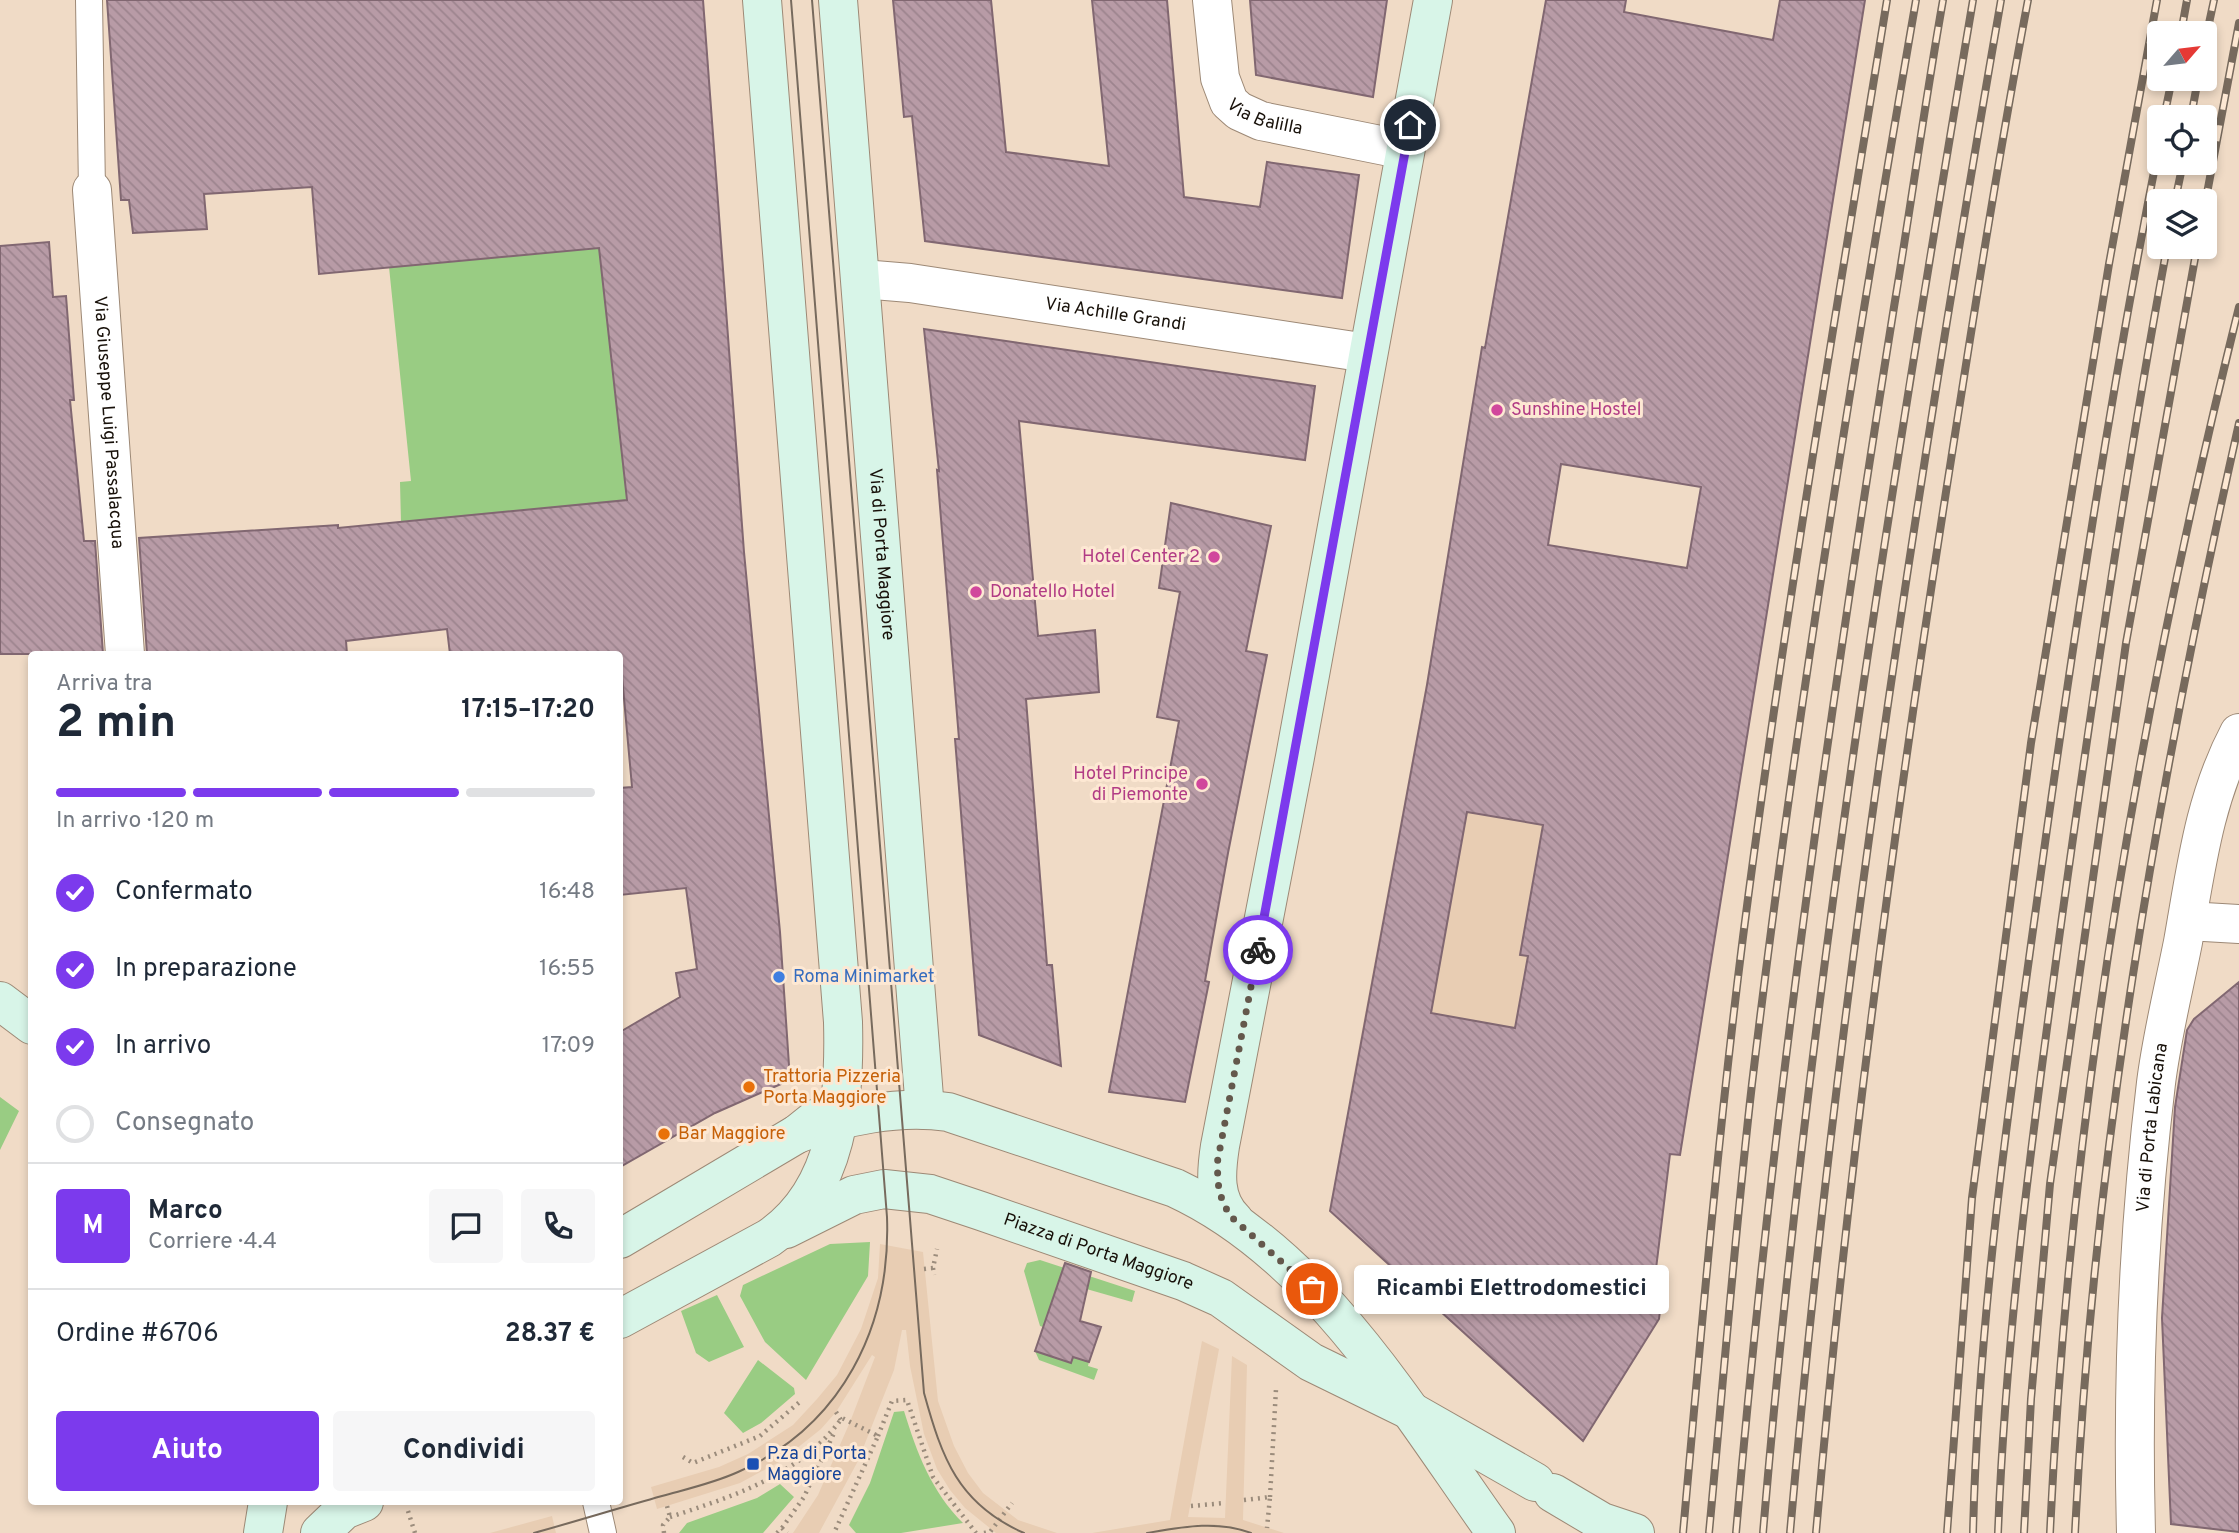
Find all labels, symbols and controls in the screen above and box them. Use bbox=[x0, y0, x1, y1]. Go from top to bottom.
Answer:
north arrow bbox=[2147, 21, 2217, 91]
map controls bbox=[2147, 21, 2217, 259]
street label: Via Balilla bbox=[1221, 94, 1305, 141]
pin bbox=[1380, 95, 1440, 155]
button: locate bbox=[2147, 105, 2217, 175]
icon: home bbox=[1391, 106, 1429, 144]
button: layers bbox=[2147, 189, 2217, 259]
street label: Via Achille Grandi bbox=[1043, 292, 1188, 337]
street label: Via Giuseppe Luigi Passalacqua bbox=[88, 295, 129, 550]
place label: Sunshine Hostel bbox=[1511, 399, 1641, 422]
marker: Sunshine Hostel bbox=[1489, 402, 1505, 418]
street label: Via di Porta Maggiore bbox=[863, 467, 900, 641]
place label: Hotel Center 2 bbox=[1082, 546, 1200, 569]
marker: Hotel Center 2 bbox=[1206, 549, 1222, 565]
place label: Donatello Hotel bbox=[990, 581, 1115, 604]
marker: Donatello Hotel bbox=[968, 584, 984, 600]
text: Arriva tra bbox=[56, 670, 152, 699]
text: 17:15–17:20 bbox=[461, 694, 595, 727]
text: 2 min bbox=[56, 695, 176, 754]
place label: Hotel Principe di Piemonte bbox=[1073, 763, 1188, 807]
marker: Hotel Principe di Piemonte bbox=[1194, 776, 1210, 792]
text: In arrivo · 120 m bbox=[56, 807, 214, 836]
icon: check bbox=[56, 874, 94, 912]
text: Confermato bbox=[115, 876, 253, 909]
text: 16:48 bbox=[539, 878, 595, 907]
courier bbox=[1223, 915, 1293, 985]
icon: bike bbox=[1239, 931, 1277, 969]
icon: check bbox=[56, 951, 94, 989]
text: In preparazione bbox=[115, 953, 297, 986]
text: 16:55 bbox=[539, 955, 595, 984]
place label: Roma Minimarket bbox=[793, 966, 935, 989]
marker: Roma Minimarket bbox=[771, 969, 787, 985]
icon: check bbox=[56, 1028, 94, 1066]
text: In arrivo bbox=[115, 1030, 211, 1063]
text: 17:09 bbox=[542, 1032, 595, 1061]
street label: Via di Porta Labicana bbox=[2132, 1041, 2174, 1213]
place label: Trattoria Pizzeria Porta Maggiore bbox=[763, 1066, 901, 1110]
marker: Trattoria Pizzeria Porta Maggiore bbox=[741, 1079, 757, 1095]
text: Consegnato bbox=[115, 1107, 254, 1140]
place label: Bar Maggiore bbox=[678, 1123, 786, 1146]
marker: Bar Maggiore bbox=[656, 1126, 672, 1142]
button: chat bbox=[429, 1189, 503, 1263]
button: phone bbox=[521, 1189, 595, 1263]
text: Marco bbox=[148, 1195, 223, 1228]
street label: Piazza di Porta Maggiore bbox=[1000, 1208, 1197, 1296]
text: M bbox=[82, 1210, 104, 1243]
text: Corriere · 4.4 bbox=[148, 1228, 277, 1257]
pin bbox=[1282, 1259, 1342, 1319]
callout: Ricambi Elettrodomestici bbox=[1354, 1264, 1669, 1314]
icon: bag bbox=[1293, 1270, 1331, 1308]
text: Ricambi Elettrodomestici bbox=[1376, 1275, 1647, 1304]
text: Ordine #6706 bbox=[56, 1318, 219, 1351]
text: 28.37 € bbox=[505, 1318, 595, 1351]
button: Aiuto bbox=[56, 1411, 319, 1491]
button: Condividi bbox=[333, 1411, 595, 1491]
place label: P.za di Porta Maggiore bbox=[767, 1443, 866, 1487]
marker: P.za di Porta Maggiore bbox=[745, 1456, 761, 1472]

